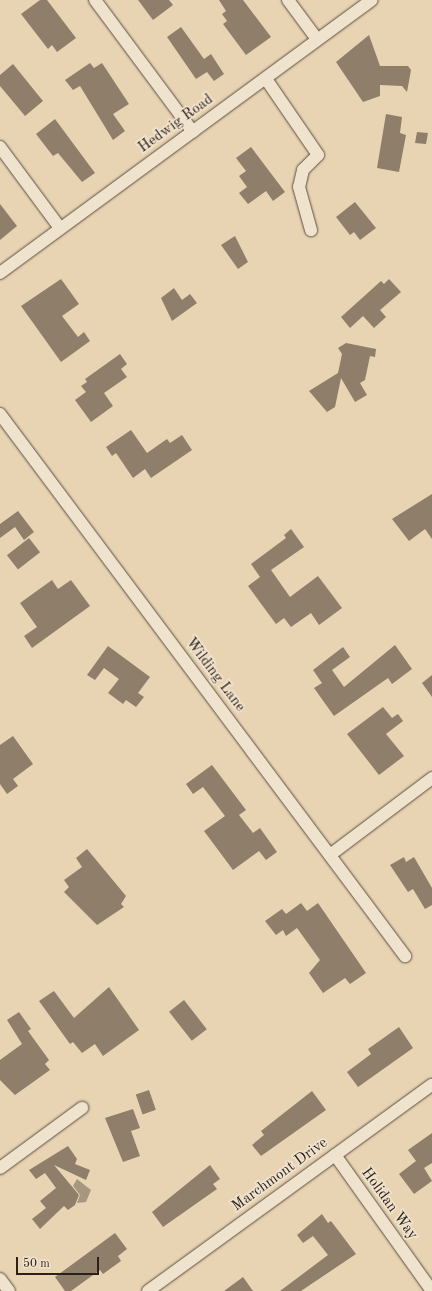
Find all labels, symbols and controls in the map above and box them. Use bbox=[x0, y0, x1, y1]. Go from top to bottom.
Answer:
street label: Hedwig Road bbox=[135, 91, 217, 157]
street label: Wilding Lane bbox=[181, 634, 249, 716]
street label: Marchmont Drive bbox=[229, 1134, 331, 1216]
street label: Holidan Way bbox=[357, 1164, 421, 1244]
scale bar bbox=[18, 1249, 101, 1275]
text: 50 m bbox=[23, 1258, 50, 1270]

